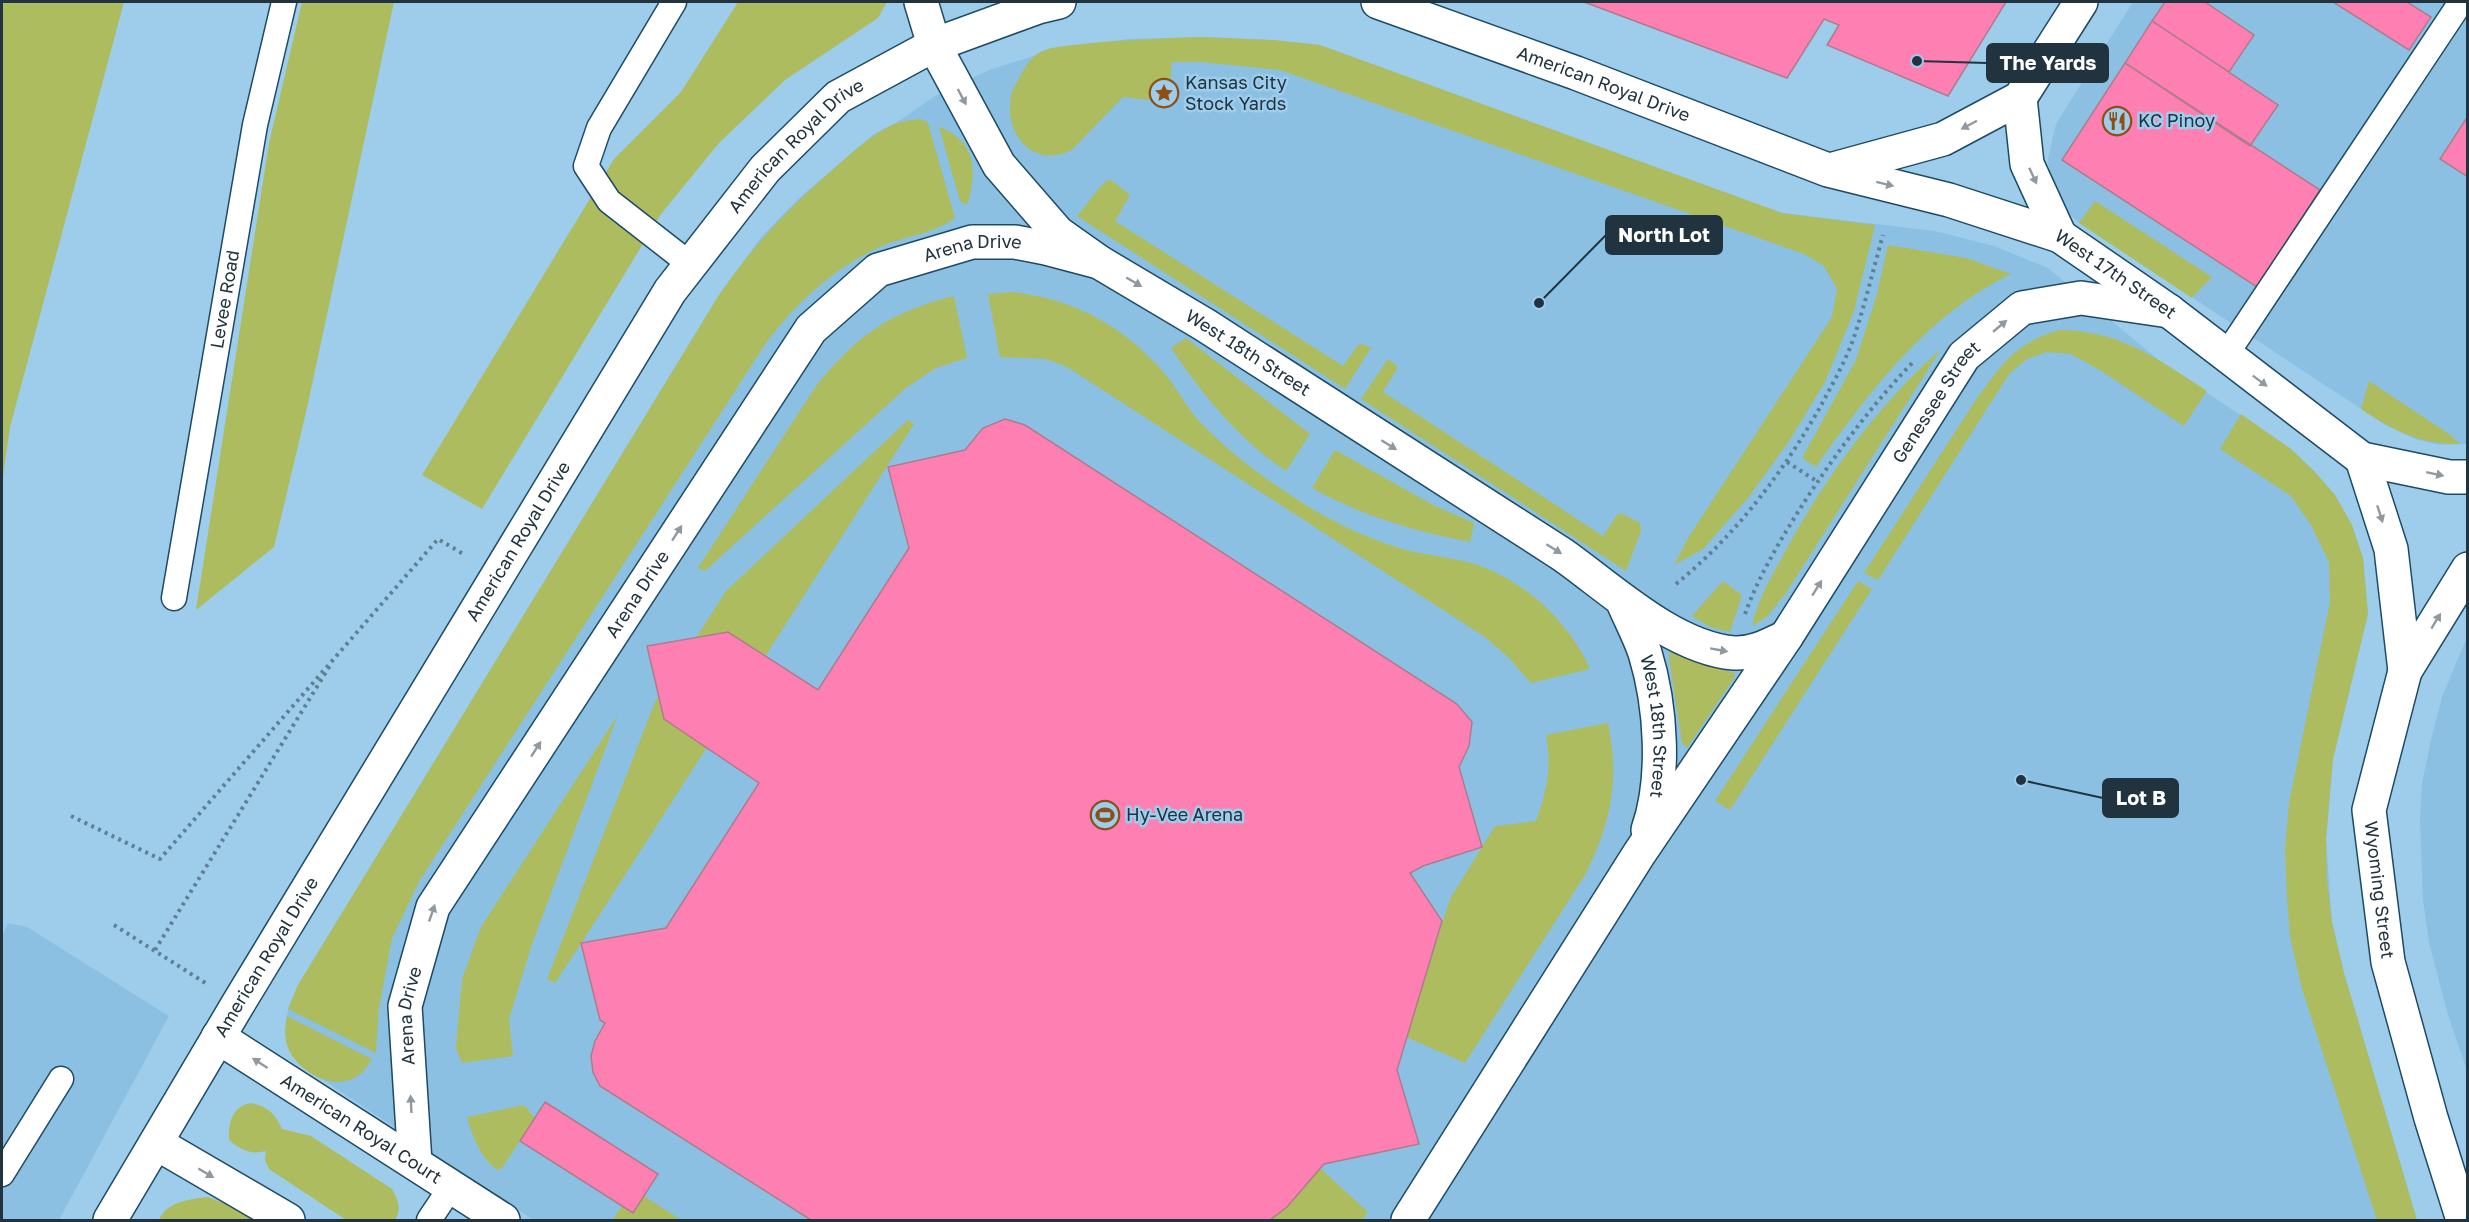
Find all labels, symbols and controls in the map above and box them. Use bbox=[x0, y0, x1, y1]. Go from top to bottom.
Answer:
street label: American Royal Drive bbox=[1514, 41, 1693, 126]
callout: The Yards bbox=[1987, 44, 2108, 82]
text: The Yards bbox=[2000, 50, 2096, 74]
place label: Kansas City Stock Yards bbox=[1185, 71, 1287, 114]
street label: American Royal Drive bbox=[723, 73, 867, 217]
place icon: Kansas City Stock Yards bbox=[1148, 77, 1180, 109]
one-way arrow bbox=[957, 89, 967, 106]
restaurant icon: KC Pinoy bbox=[2101, 105, 2133, 137]
place label: KC Pinoy bbox=[2138, 109, 2215, 131]
one-way arrow bbox=[1960, 120, 1977, 130]
one-way arrow bbox=[2028, 167, 2037, 184]
one-way arrow bbox=[1876, 180, 1895, 190]
callout: North Lot bbox=[1606, 216, 1722, 254]
text: North Lot bbox=[1618, 222, 1710, 246]
street label: West 17th Street bbox=[2051, 224, 2181, 323]
street label: Arena Drive bbox=[921, 230, 1024, 266]
street label: Levee Road bbox=[205, 248, 243, 350]
one-way arrow bbox=[1126, 277, 1143, 287]
street label: West 18th Street bbox=[1182, 304, 1315, 400]
one-way arrow bbox=[1992, 320, 2007, 333]
street label: Genessee Street bbox=[1887, 335, 1984, 467]
one-way arrow bbox=[2253, 375, 2268, 387]
one-way arrow bbox=[1381, 439, 1398, 450]
street label: American Royal Drive bbox=[461, 457, 574, 625]
one-way arrow bbox=[2426, 470, 2445, 479]
one-way arrow bbox=[2376, 505, 2385, 523]
one-way arrow bbox=[672, 525, 683, 541]
one-way arrow bbox=[1546, 544, 1562, 555]
street label: Arena Drive bbox=[600, 546, 673, 641]
one-way arrow bbox=[1812, 580, 1823, 596]
one-way arrow bbox=[2430, 613, 2441, 629]
one-way arrow bbox=[1710, 646, 1729, 655]
street label: West 18th Street bbox=[1636, 652, 1671, 800]
one-way arrow bbox=[530, 741, 541, 757]
callout: Lot B bbox=[2103, 779, 2178, 817]
text: Lot B bbox=[2116, 785, 2166, 809]
sports icon: Hy-Vee Arena bbox=[1089, 799, 1121, 831]
place label: Hy-Vee Arena bbox=[1126, 803, 1243, 825]
street label: Wyoming Street bbox=[2360, 820, 2399, 960]
street label: American Royal Drive bbox=[209, 873, 322, 1041]
one-way arrow bbox=[427, 904, 437, 922]
street label: Arena Drive bbox=[392, 964, 426, 1066]
one-way arrow bbox=[252, 1058, 268, 1069]
street label: American Royal Court bbox=[277, 1068, 446, 1188]
one-way arrow bbox=[407, 1095, 416, 1114]
one-way arrow bbox=[198, 1167, 214, 1178]

